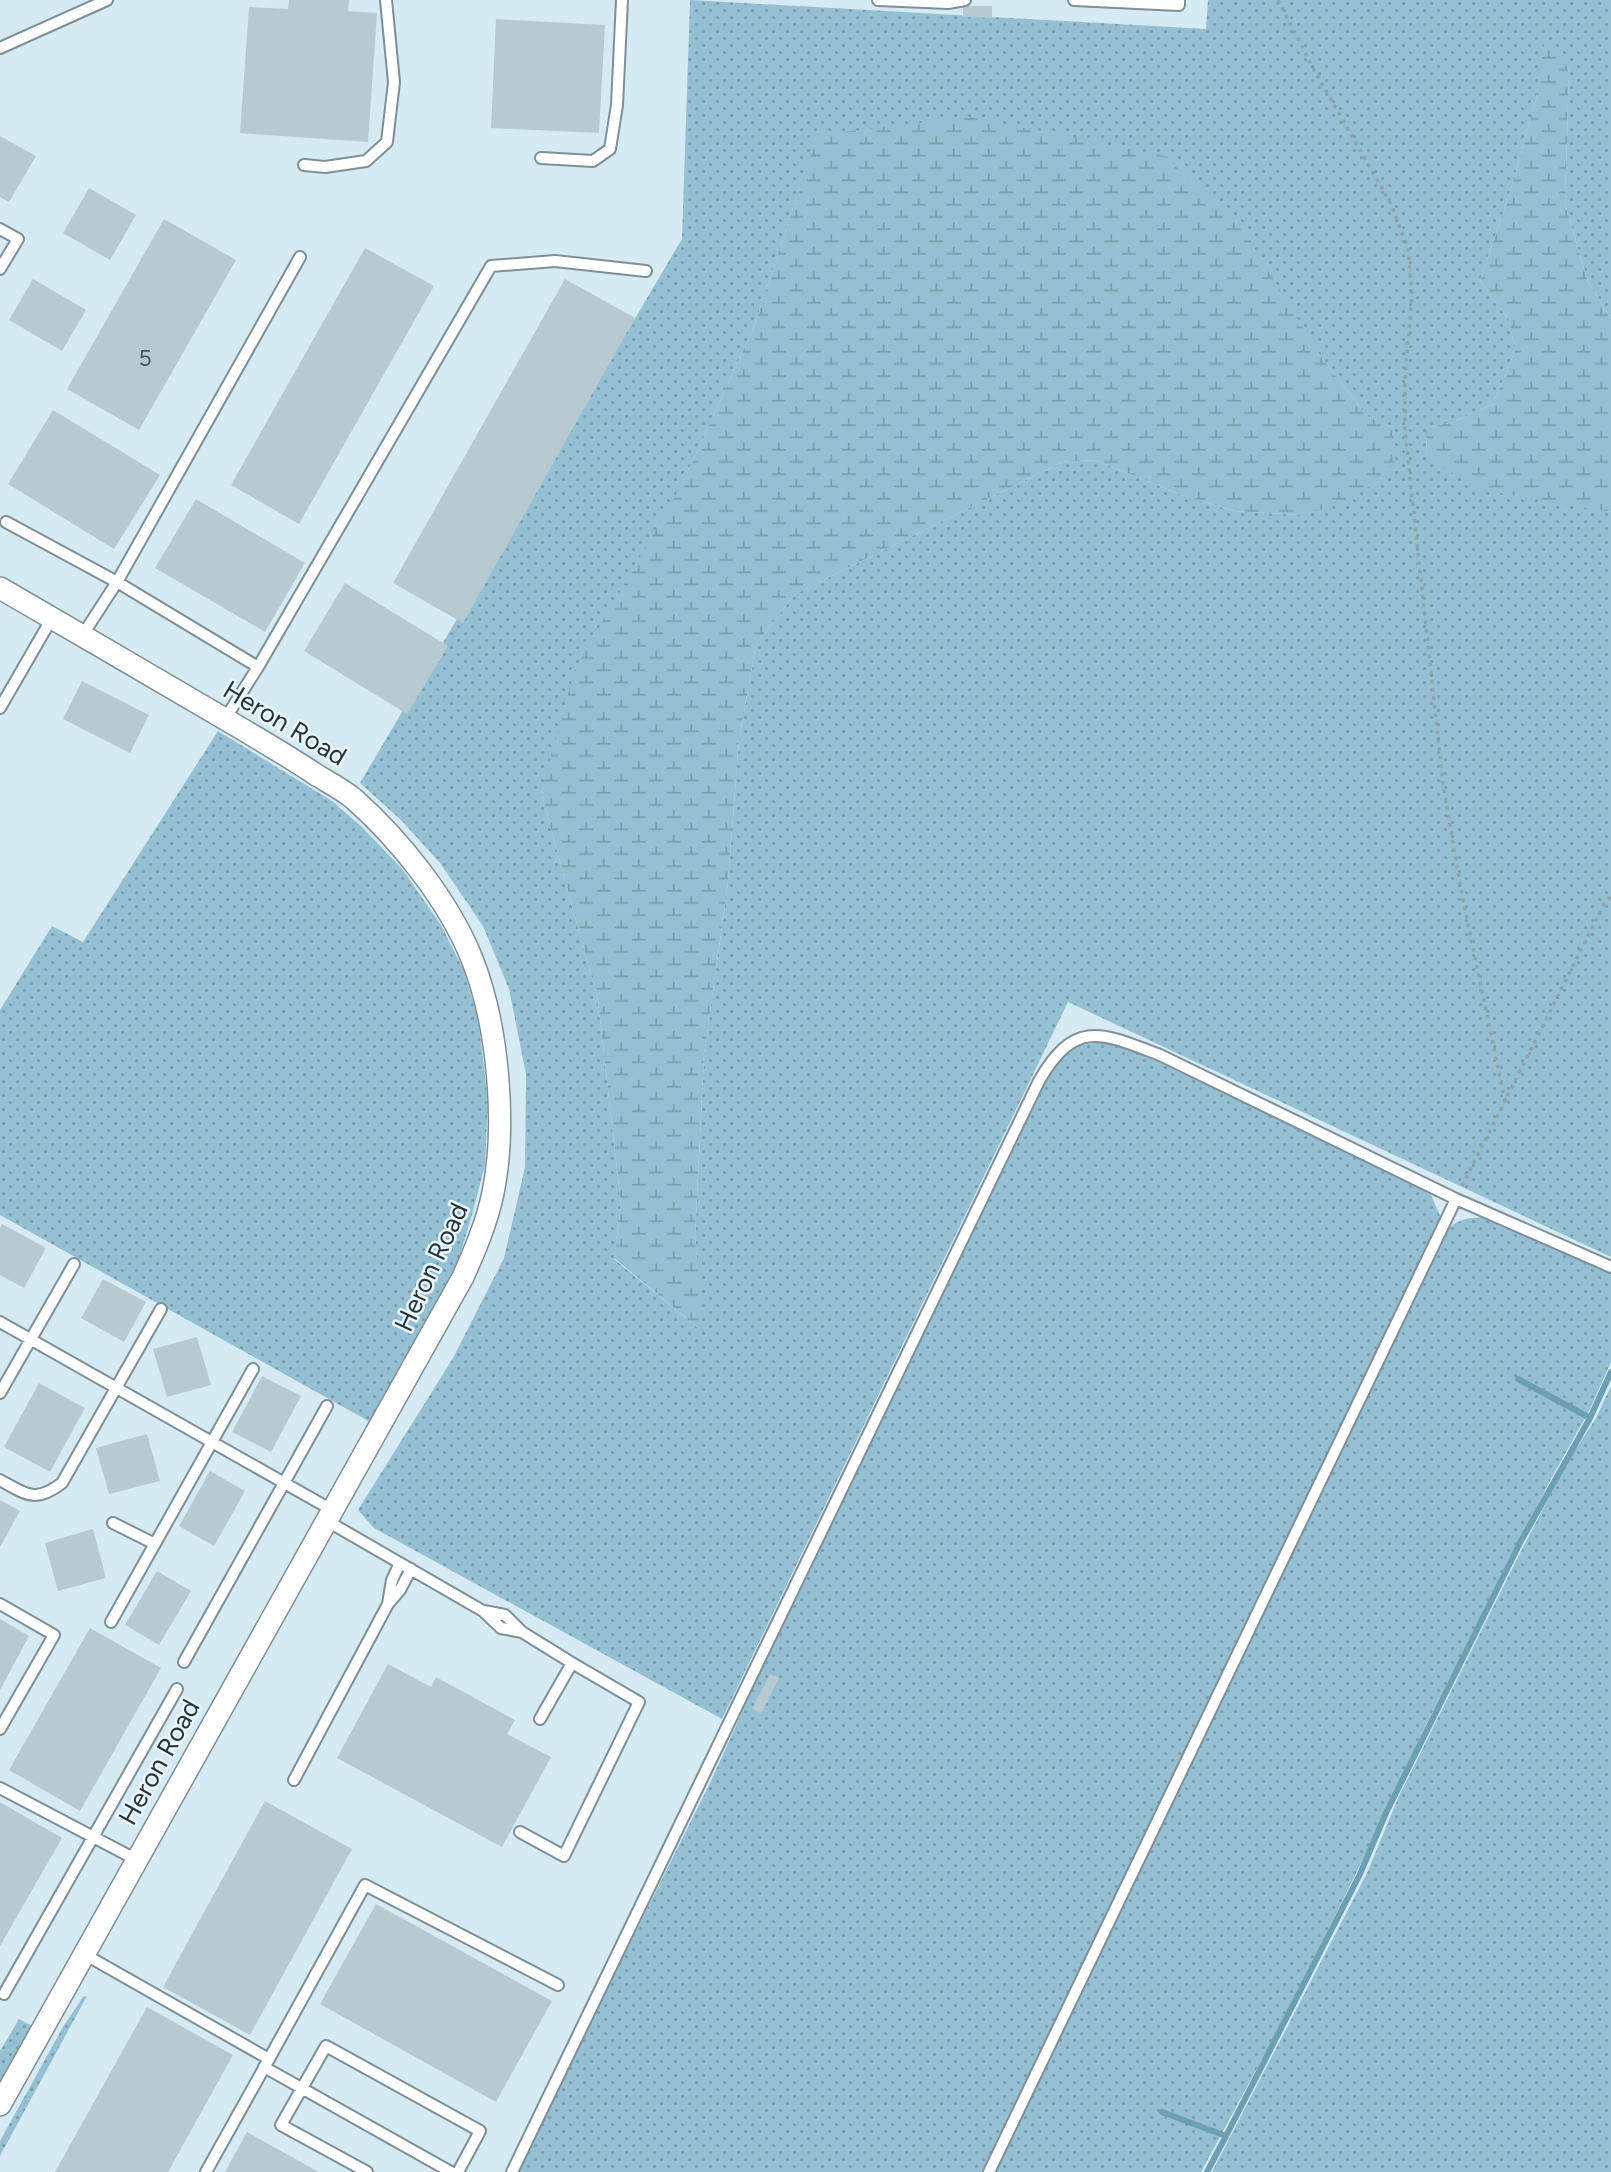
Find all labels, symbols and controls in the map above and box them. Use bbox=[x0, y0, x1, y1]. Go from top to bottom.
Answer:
house number: 5 bbox=[138, 344, 152, 372]
street label: Heron Road bbox=[217, 674, 353, 772]
street label: Heron Road bbox=[387, 1198, 475, 1336]
street label: Heron Road bbox=[111, 1694, 207, 1830]

